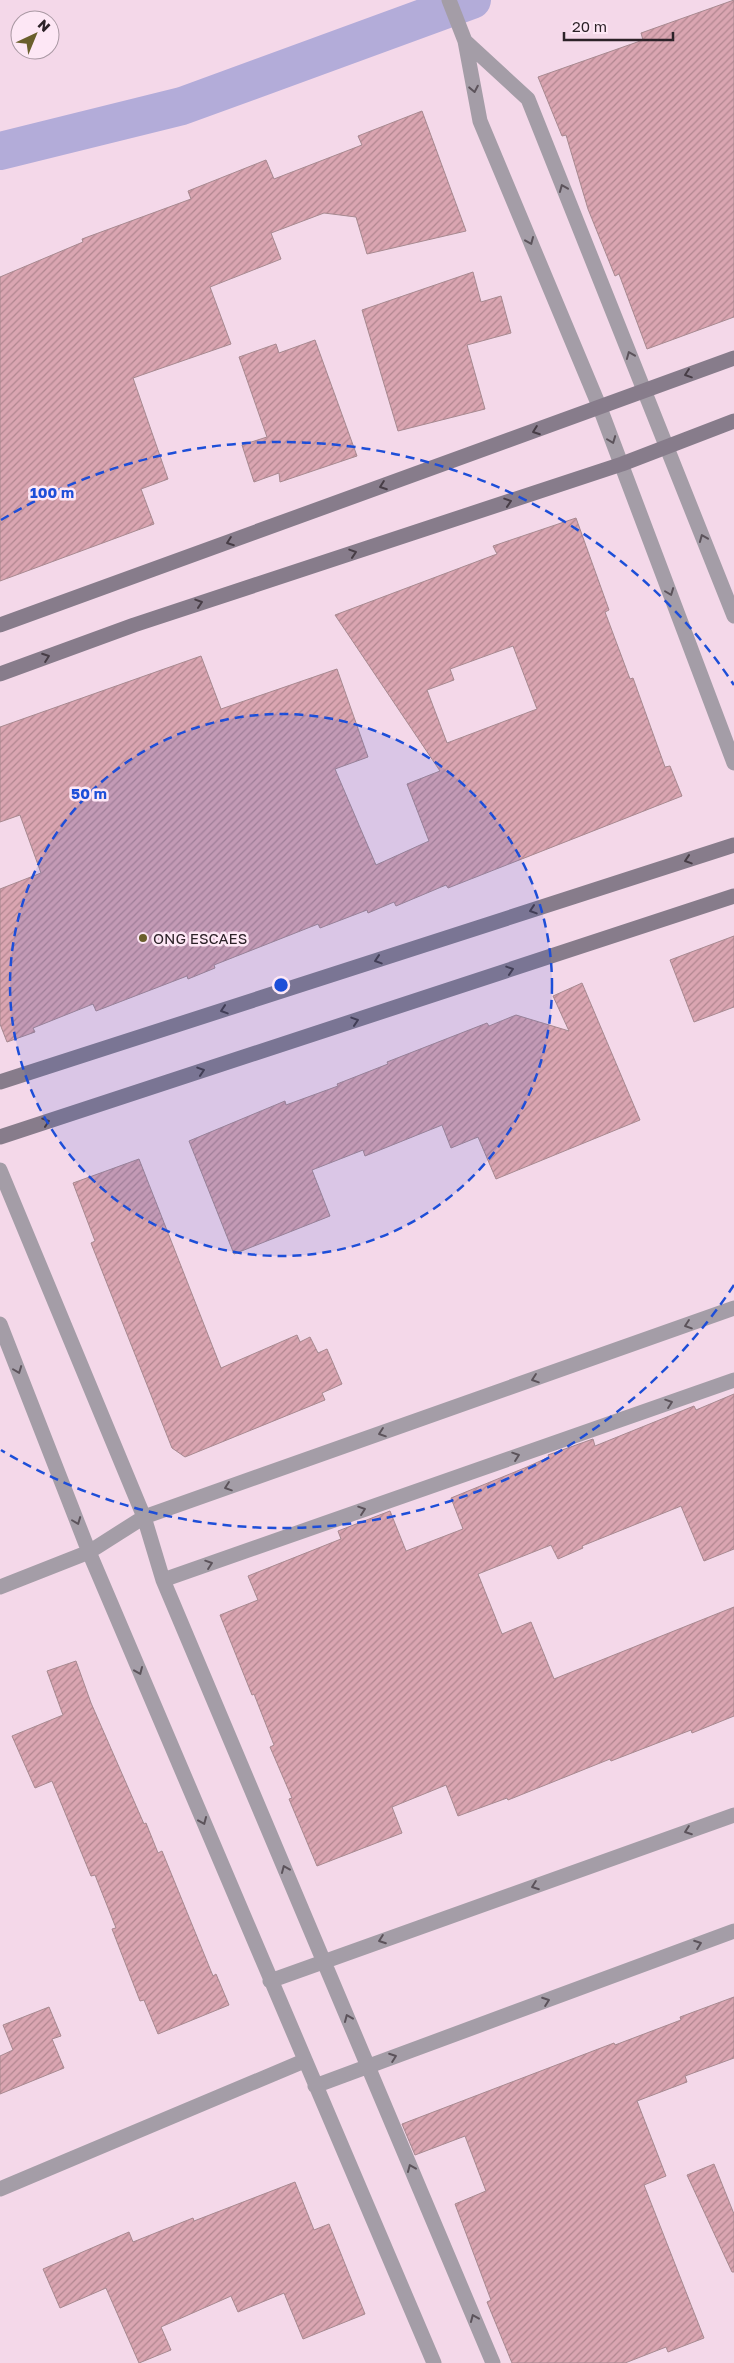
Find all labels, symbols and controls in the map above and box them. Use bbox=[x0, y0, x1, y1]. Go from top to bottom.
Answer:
north arrow bbox=[10, 10, 60, 60]
scale bar bbox=[564, 10, 673, 42]
text: N bbox=[35, 15, 54, 35]
text: 20 m bbox=[572, 17, 607, 35]
one-way arrow bbox=[468, 85, 479, 93]
one-way arrow bbox=[559, 184, 569, 192]
one-way arrow bbox=[524, 236, 535, 245]
one-way arrow bbox=[625, 351, 636, 360]
one-way arrow bbox=[684, 368, 693, 378]
one-way arrow bbox=[532, 425, 541, 435]
one-way arrow bbox=[607, 435, 617, 443]
one-way arrow bbox=[379, 480, 388, 490]
text: 100 m bbox=[30, 483, 74, 501]
one-way arrow bbox=[503, 498, 511, 508]
one-way arrow bbox=[699, 534, 709, 543]
one-way arrow bbox=[226, 536, 235, 546]
one-way arrow bbox=[349, 548, 357, 558]
one-way arrow bbox=[664, 587, 674, 595]
one-way arrow bbox=[194, 599, 203, 609]
one-way arrow bbox=[41, 653, 50, 663]
text: 50 m bbox=[71, 784, 107, 802]
one-way arrow bbox=[684, 854, 692, 864]
one-way arrow bbox=[529, 904, 538, 914]
place label: ONG ESCAES bbox=[153, 929, 247, 947]
marker: ONG ESCAES bbox=[137, 932, 149, 944]
one-way arrow bbox=[375, 954, 383, 964]
one-way arrow bbox=[505, 966, 513, 976]
centre of rings bbox=[272, 976, 290, 994]
one-way arrow bbox=[220, 1004, 228, 1014]
one-way arrow bbox=[350, 1016, 359, 1026]
one-way arrow bbox=[196, 1067, 204, 1077]
one-way arrow bbox=[42, 1117, 50, 1127]
one-way arrow bbox=[684, 1319, 693, 1329]
one-way arrow bbox=[12, 1365, 22, 1374]
one-way arrow bbox=[531, 1373, 540, 1383]
one-way arrow bbox=[664, 1399, 673, 1409]
one-way arrow bbox=[378, 1427, 386, 1437]
one-way arrow bbox=[511, 1452, 519, 1462]
one-way arrow bbox=[225, 1481, 233, 1491]
one-way arrow bbox=[358, 1506, 366, 1516]
one-way arrow bbox=[71, 1516, 81, 1525]
one-way arrow bbox=[204, 1560, 213, 1570]
one-way arrow bbox=[133, 1666, 144, 1675]
one-way arrow bbox=[196, 1816, 207, 1825]
one-way arrow bbox=[684, 1825, 693, 1835]
one-way arrow bbox=[281, 1865, 291, 1874]
one-way arrow bbox=[531, 1880, 540, 1890]
one-way arrow bbox=[378, 1934, 387, 1944]
one-way arrow bbox=[693, 1940, 702, 1950]
one-way arrow bbox=[541, 1997, 550, 2007]
one-way arrow bbox=[344, 2014, 355, 2023]
one-way arrow bbox=[389, 2053, 397, 2063]
one-way arrow bbox=[407, 2164, 418, 2173]
one-way arrow bbox=[470, 2314, 480, 2323]

